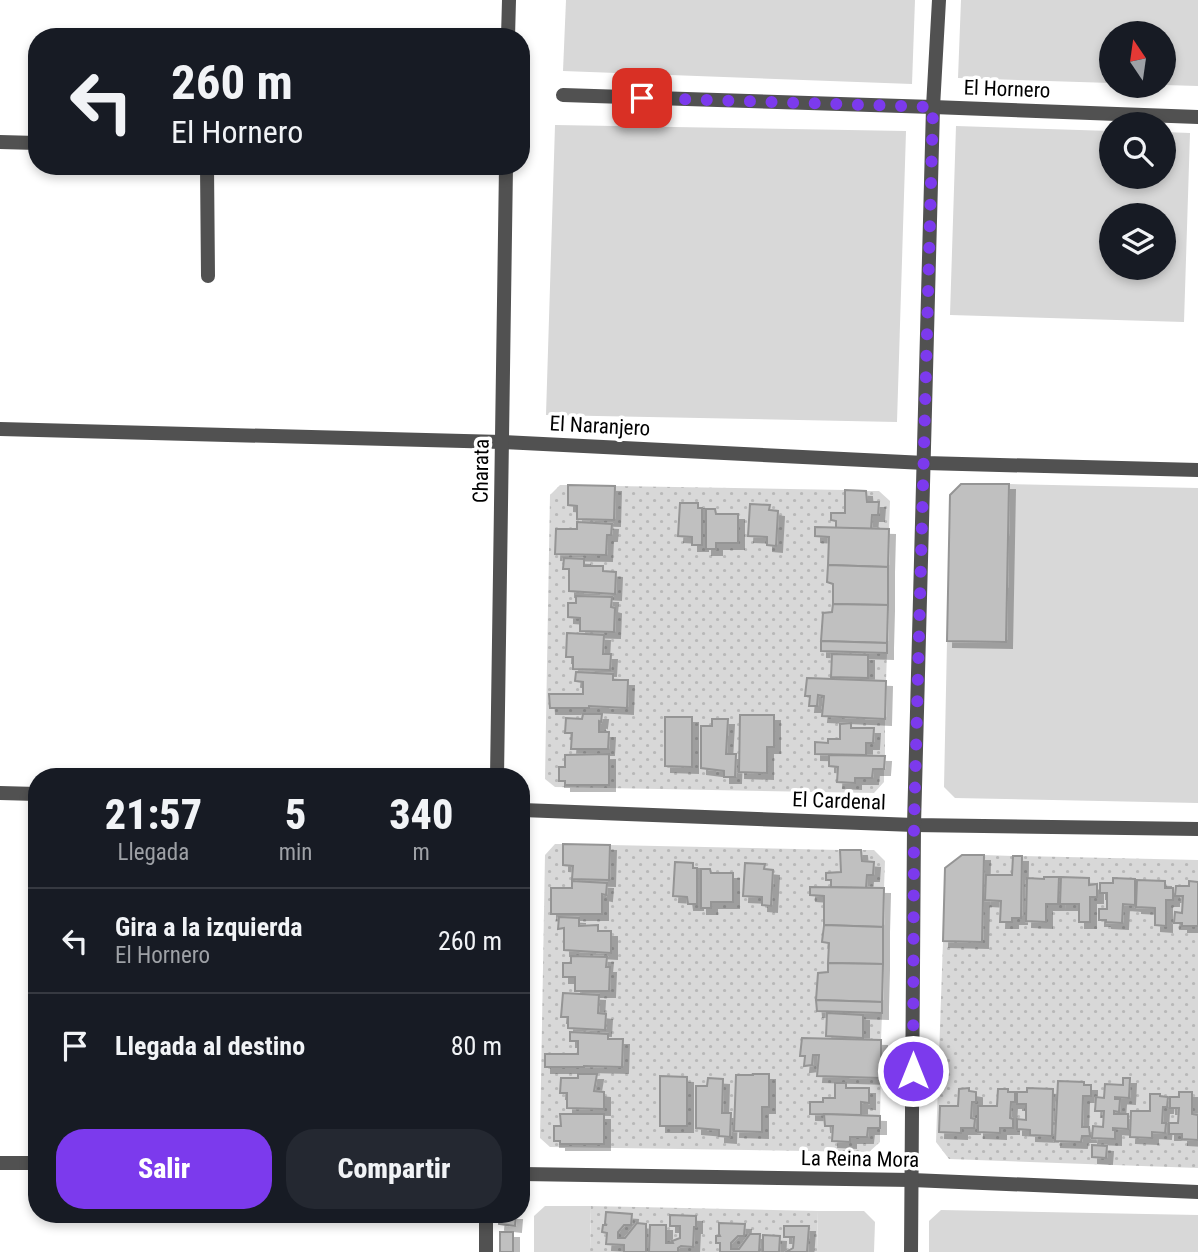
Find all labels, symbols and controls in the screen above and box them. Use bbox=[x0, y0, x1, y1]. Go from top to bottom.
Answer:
north arrow bbox=[1099, 21, 1176, 98]
map controls bbox=[1099, 21, 1176, 280]
text: 260 m bbox=[171, 54, 293, 111]
icon: left bbox=[56, 56, 147, 147]
pin bbox=[612, 68, 672, 128]
street label: El Hornero bbox=[963, 75, 1051, 103]
icon: arrive bbox=[623, 79, 661, 117]
button: search bbox=[1099, 112, 1176, 189]
text: El Hornero bbox=[171, 113, 303, 151]
button: layers bbox=[1099, 203, 1176, 280]
street label: El Naranjero bbox=[549, 411, 651, 441]
street label: Charata bbox=[468, 439, 494, 503]
street label: El Cardenal bbox=[792, 787, 886, 815]
text: 21:57 bbox=[105, 790, 202, 839]
text: 5 bbox=[285, 790, 306, 839]
text: 340 bbox=[389, 790, 453, 839]
text: Llegada bbox=[117, 839, 189, 866]
text: min bbox=[279, 839, 312, 866]
text: m bbox=[413, 839, 430, 866]
text: Gira a la izquierda bbox=[115, 912, 303, 942]
icon: left bbox=[56, 922, 94, 960]
text: 260 m bbox=[438, 926, 502, 956]
text: El Hornero bbox=[115, 942, 210, 969]
icon: arrive bbox=[56, 1027, 94, 1065]
text: Llegada al destino bbox=[115, 1031, 305, 1061]
text: 80 m bbox=[451, 1031, 502, 1061]
position arrow bbox=[876, 1034, 950, 1108]
button: Salir bbox=[56, 1129, 272, 1209]
button: Compartir bbox=[286, 1129, 502, 1209]
street label: La Reina Mora bbox=[801, 1146, 919, 1172]

